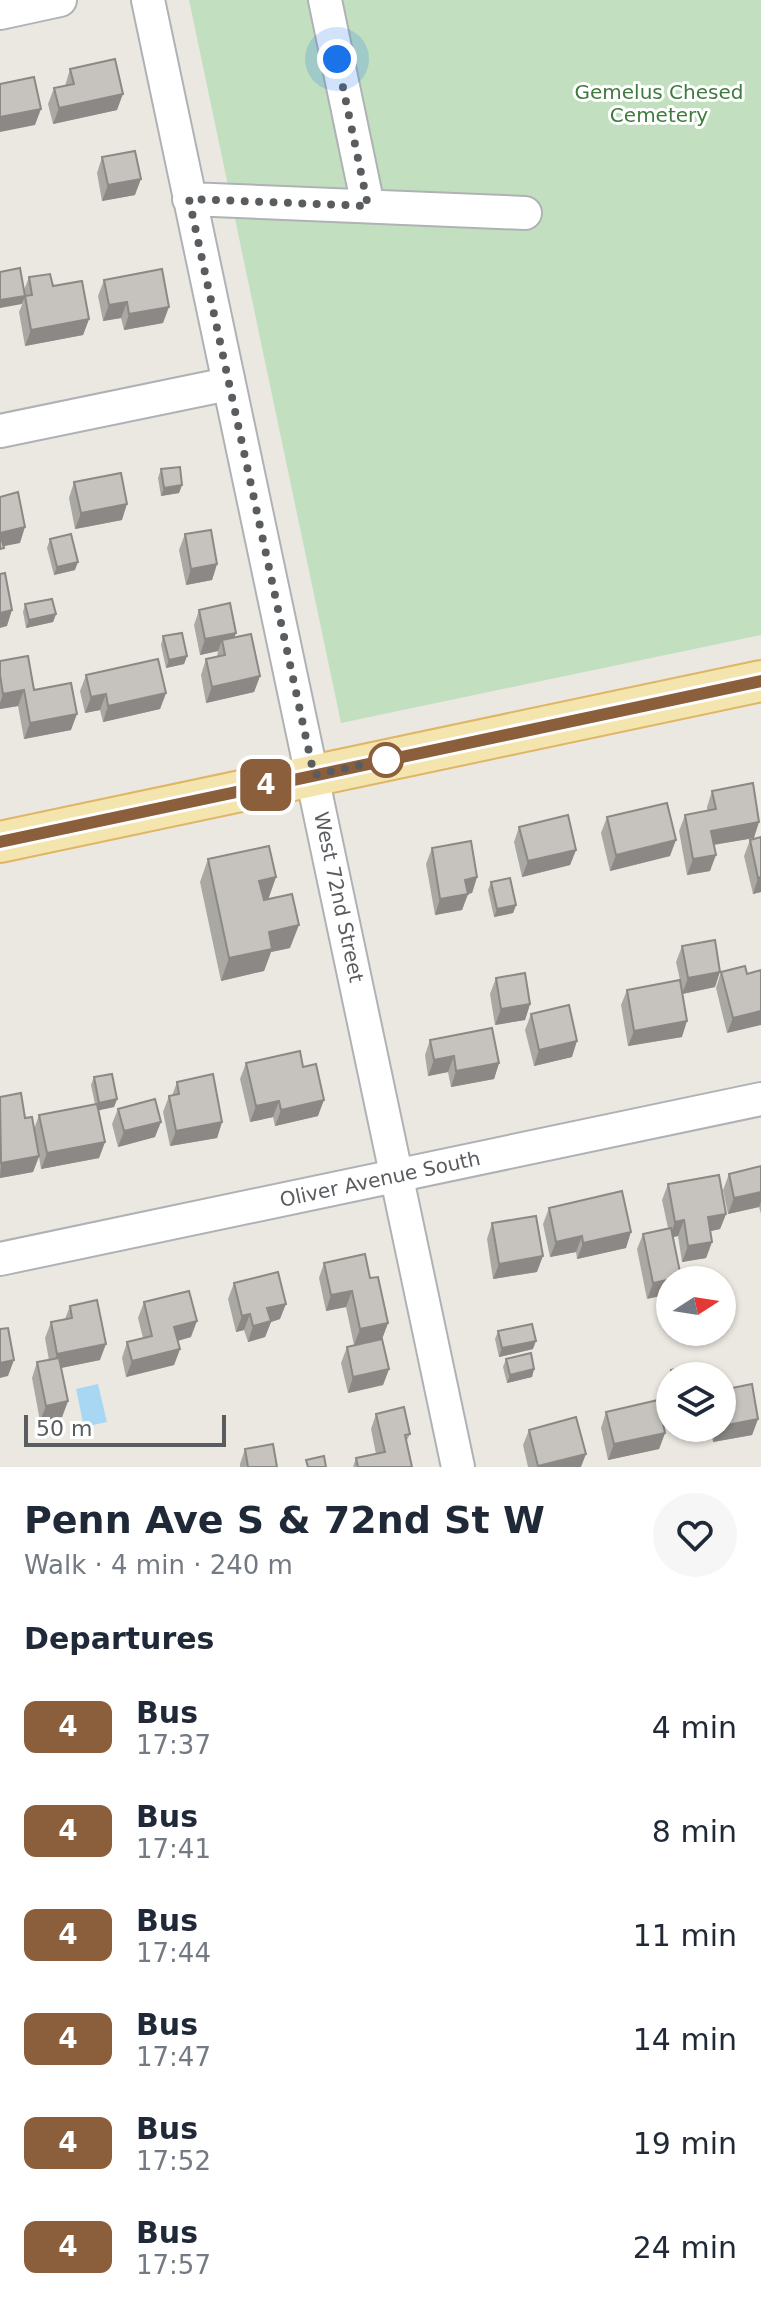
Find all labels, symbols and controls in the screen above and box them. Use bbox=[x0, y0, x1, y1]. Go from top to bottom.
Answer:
your location bbox=[317, 39, 357, 79]
park label: Gemelus Chesed Cemetery bbox=[575, 80, 743, 127]
unlabelled marker bbox=[369, 743, 403, 777]
line badge: 4 bbox=[240, 759, 292, 811]
text: 4 bbox=[256, 768, 276, 801]
street label: West 72nd Street bbox=[309, 810, 369, 984]
street label: Oliver Avenue South bbox=[278, 1146, 482, 1212]
north arrow bbox=[656, 1266, 736, 1346]
map controls bbox=[656, 1266, 736, 1442]
button: layers bbox=[656, 1362, 736, 1442]
scale bar bbox=[24, 1411, 226, 1447]
text: 50 m bbox=[36, 1416, 92, 1441]
button: heart bbox=[653, 1493, 737, 1577]
text: Penn Ave S & 72nd St W bbox=[24, 1498, 545, 1542]
text: Walk · 4 min · 240 m bbox=[24, 1550, 293, 1580]
text: Departures bbox=[24, 1621, 214, 1656]
text: Bus bbox=[136, 1695, 198, 1730]
text: 4 bbox=[58, 1710, 78, 1743]
text: 4 min bbox=[652, 1710, 737, 1745]
text: 17:37 bbox=[136, 1730, 211, 1760]
text: Bus bbox=[136, 1799, 198, 1834]
text: 4 bbox=[58, 1814, 78, 1847]
text: 8 min bbox=[652, 1814, 737, 1849]
text: 17:41 bbox=[136, 1834, 211, 1864]
text: Bus bbox=[136, 1903, 198, 1938]
text: 4 bbox=[58, 1918, 78, 1951]
text: 11 min bbox=[633, 1918, 737, 1953]
text: 17:44 bbox=[136, 1938, 211, 1968]
text: Bus bbox=[136, 2007, 198, 2042]
text: 4 bbox=[58, 2022, 78, 2055]
text: 14 min bbox=[633, 2022, 737, 2057]
text: 17:47 bbox=[136, 2042, 211, 2072]
text: Bus bbox=[136, 2111, 198, 2146]
text: 4 bbox=[58, 2126, 78, 2159]
text: 19 min bbox=[633, 2126, 737, 2161]
text: 17:52 bbox=[136, 2146, 211, 2176]
text: Bus bbox=[136, 2215, 198, 2250]
text: 4 bbox=[58, 2230, 78, 2263]
text: 24 min bbox=[633, 2230, 737, 2265]
text: 17:57 bbox=[136, 2250, 211, 2280]

